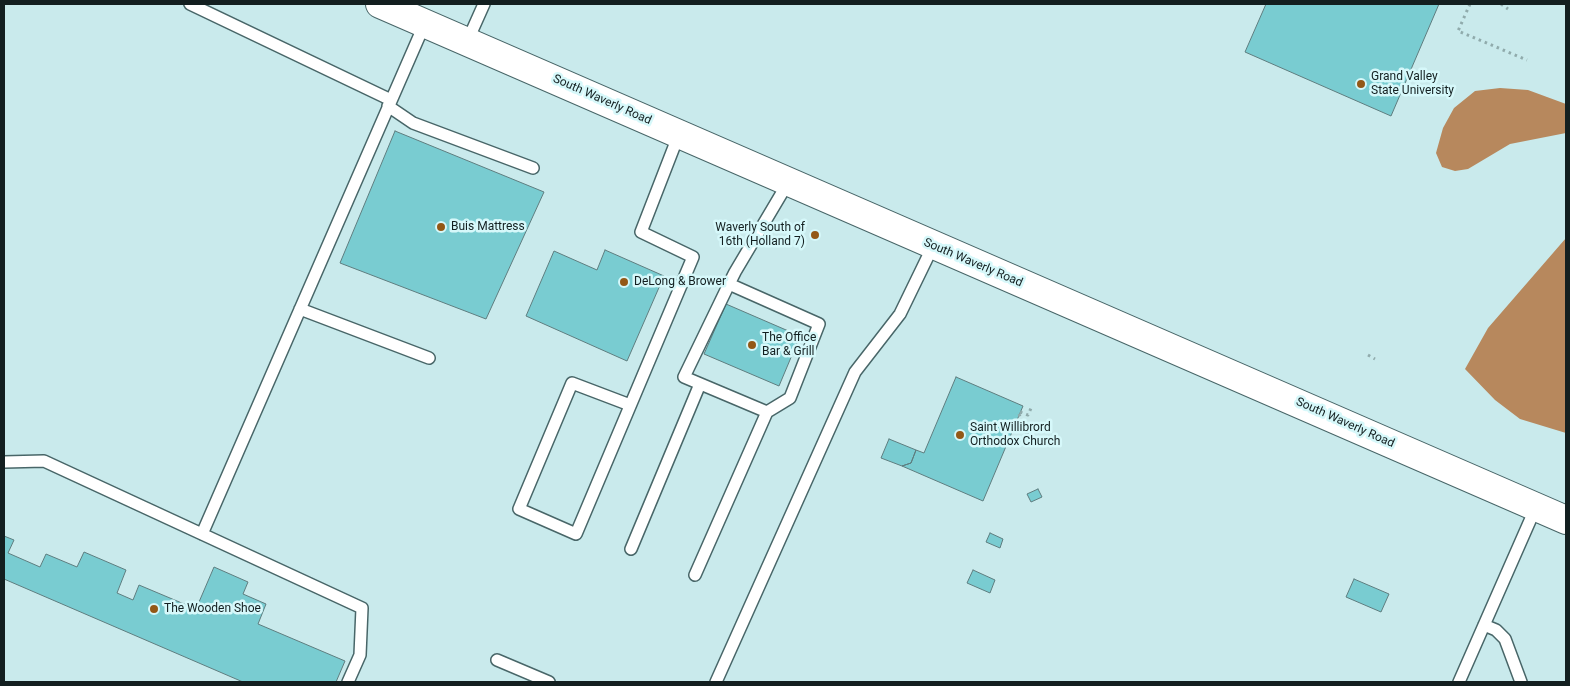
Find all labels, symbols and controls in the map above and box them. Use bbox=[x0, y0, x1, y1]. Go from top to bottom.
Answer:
place label: Grand Valley State University bbox=[1371, 70, 1454, 98]
street label: South Waverly Road bbox=[551, 72, 653, 128]
marker: Grand Valley State University bbox=[1355, 78, 1367, 90]
place label: Buis Mattress bbox=[451, 220, 525, 234]
marker: Buis Mattress bbox=[435, 221, 447, 233]
place label: Waverly South of 16th (Holland 7) bbox=[715, 221, 805, 249]
marker: Waverly South of 16th (Holland 7) bbox=[809, 229, 821, 241]
street label: South Waverly Road bbox=[921, 236, 1025, 290]
place label: DeLong & Brower bbox=[634, 275, 726, 289]
marker: DeLong & Brower bbox=[618, 276, 630, 288]
place label: The Office Bar & Grill bbox=[762, 331, 816, 359]
marker: The Office Bar & Grill bbox=[746, 339, 758, 351]
street label: South Waverly Road bbox=[1294, 395, 1396, 451]
place label: Saint Willibrord Orthodox Church bbox=[970, 421, 1060, 449]
marker: Saint Willibrord Orthodox Church bbox=[954, 429, 966, 441]
place label: The Wooden Shoe bbox=[164, 602, 261, 616]
marker: The Wooden Shoe bbox=[148, 603, 160, 615]

